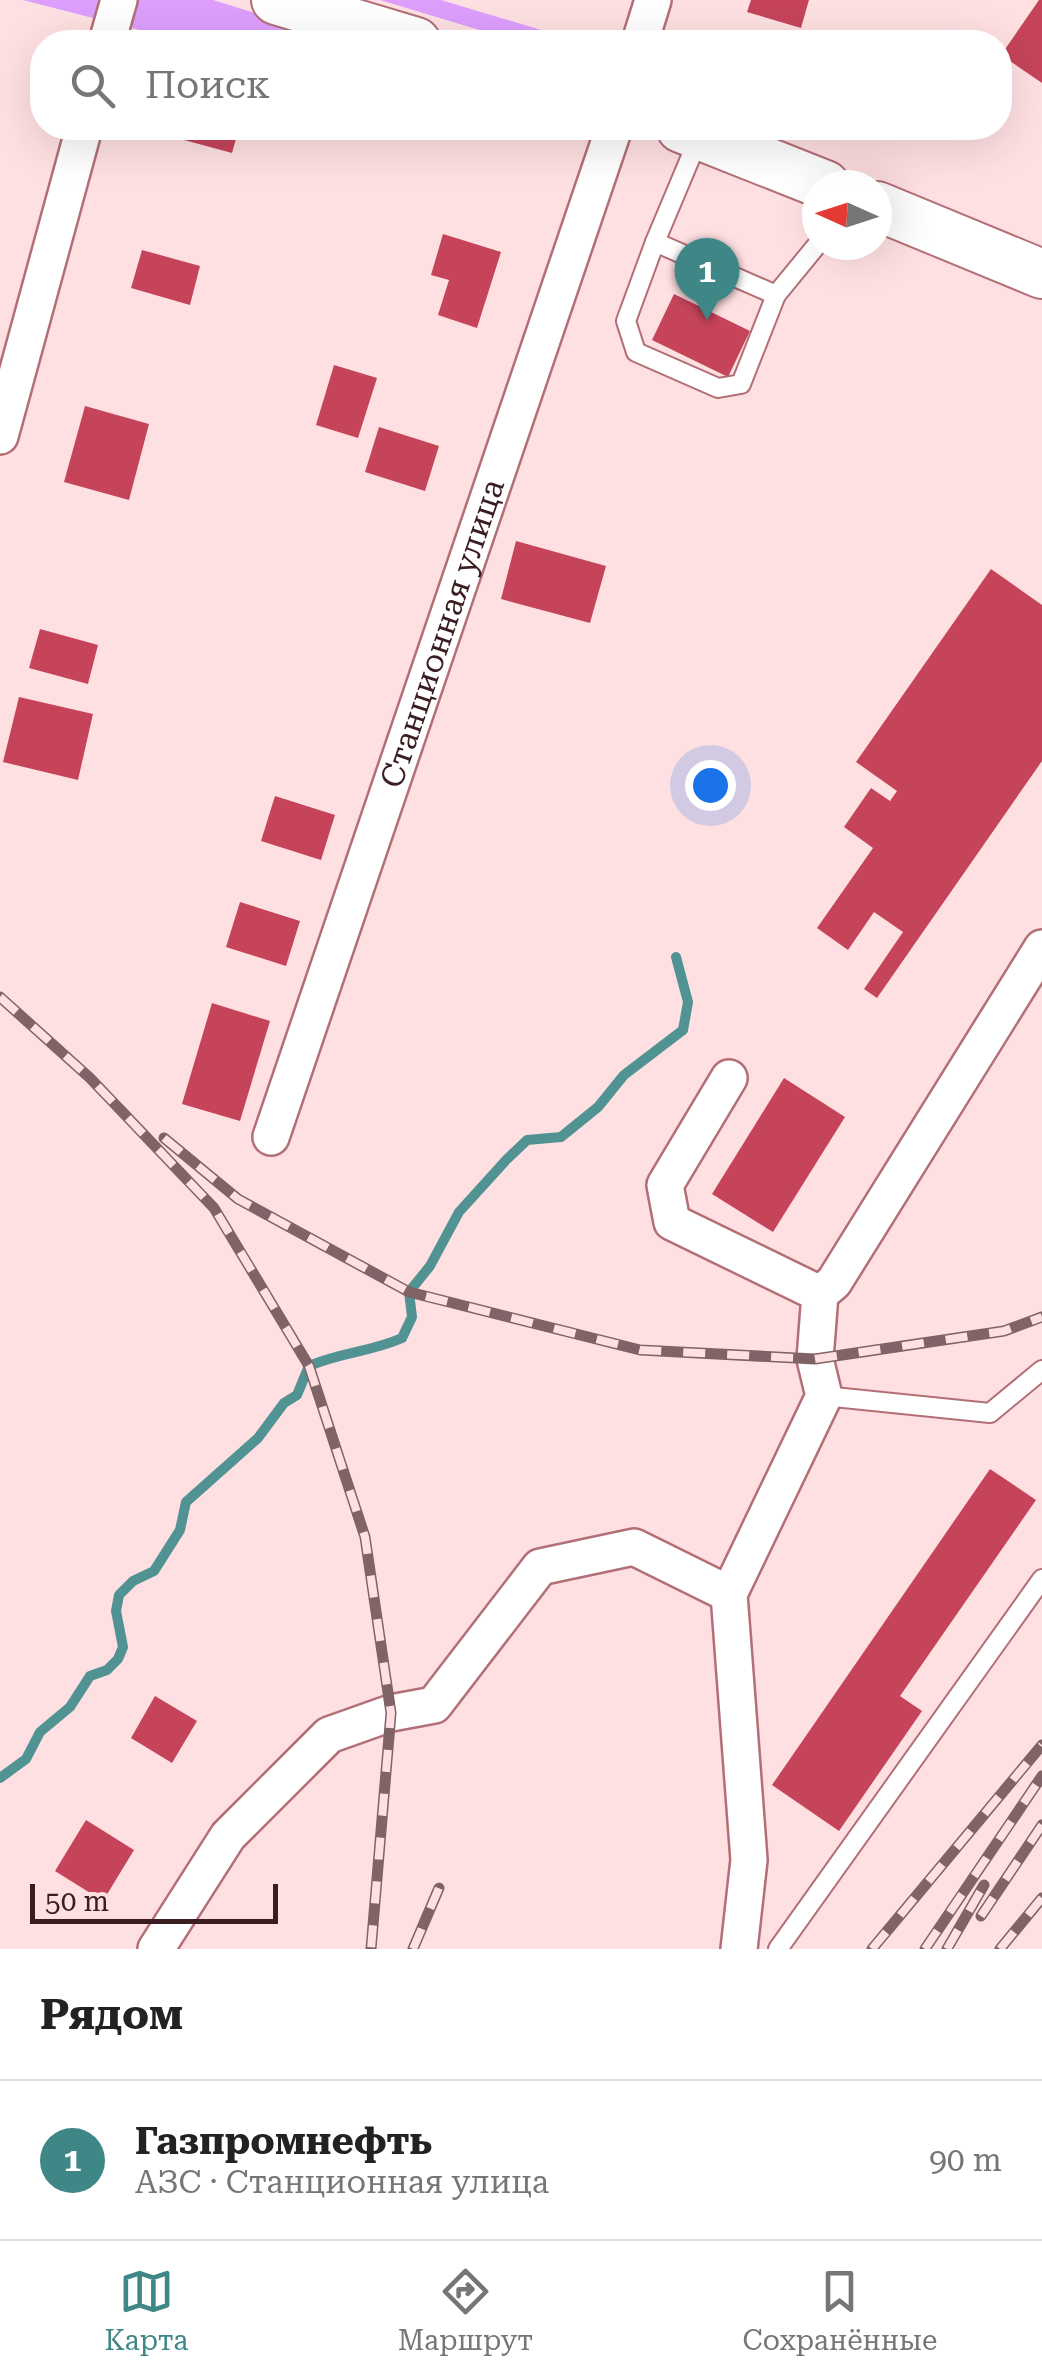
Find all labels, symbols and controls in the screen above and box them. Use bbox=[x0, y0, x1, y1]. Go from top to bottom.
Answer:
search box bbox=[30, 30, 1012, 140]
icon: search bbox=[65, 58, 120, 113]
text: Поиск bbox=[145, 63, 270, 107]
north arrow bbox=[802, 170, 892, 260]
pin: 1 bbox=[674, 238, 740, 320]
street label: Станционная улица bbox=[372, 474, 512, 793]
your location bbox=[685, 760, 736, 811]
scale bar bbox=[30, 1879, 278, 1924]
text: 50 m bbox=[45, 1885, 109, 1918]
text: Рядом bbox=[40, 1990, 183, 2039]
text: Газпромнефть bbox=[135, 2119, 432, 2163]
text: 1 bbox=[64, 2141, 81, 2179]
text: 90 m bbox=[929, 2141, 1002, 2179]
text: АЗС · Станционная улица bbox=[135, 2163, 549, 2201]
tab: Карта bbox=[105, 2264, 188, 2357]
tab: Маршрут bbox=[398, 2264, 533, 2357]
tab: Сохранённые bbox=[742, 2264, 937, 2357]

